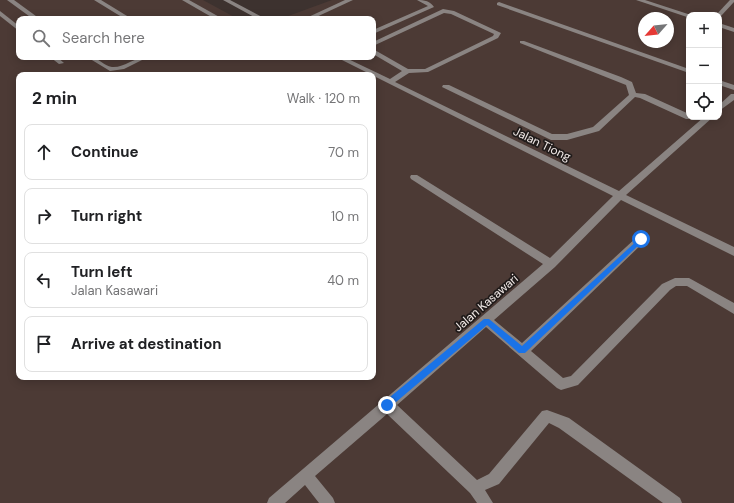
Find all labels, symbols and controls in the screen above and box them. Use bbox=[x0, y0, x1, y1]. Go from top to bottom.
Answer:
north arrow bbox=[638, 12, 674, 48]
map controls bbox=[686, 12, 722, 120]
button: + bbox=[686, 12, 722, 48]
search box bbox=[16, 16, 376, 60]
icon: search bbox=[30, 27, 52, 49]
text: Search here bbox=[62, 28, 145, 48]
button: − bbox=[686, 48, 722, 84]
button: locate bbox=[686, 84, 722, 120]
text: 2 min bbox=[32, 87, 77, 109]
text: Walk · 120 m bbox=[287, 90, 360, 107]
street label: Jalan Tiong bbox=[511, 123, 574, 165]
icon: ahead bbox=[33, 141, 55, 163]
text: Continue bbox=[71, 142, 139, 162]
text: 70 m bbox=[328, 144, 359, 161]
icon: right bbox=[33, 205, 55, 227]
text: Turn right bbox=[71, 206, 142, 226]
text: 10 m bbox=[331, 208, 359, 225]
route start bbox=[632, 230, 650, 248]
text: Turn left bbox=[71, 262, 132, 282]
icon: left bbox=[33, 269, 55, 291]
street label: Jalan Kasawari bbox=[450, 271, 522, 335]
text: 40 m bbox=[327, 272, 359, 289]
text: Jalan Kasawari bbox=[71, 282, 158, 299]
icon: arrive bbox=[33, 333, 55, 355]
text: Arrive at destination bbox=[71, 334, 222, 354]
route end bbox=[378, 396, 396, 414]

